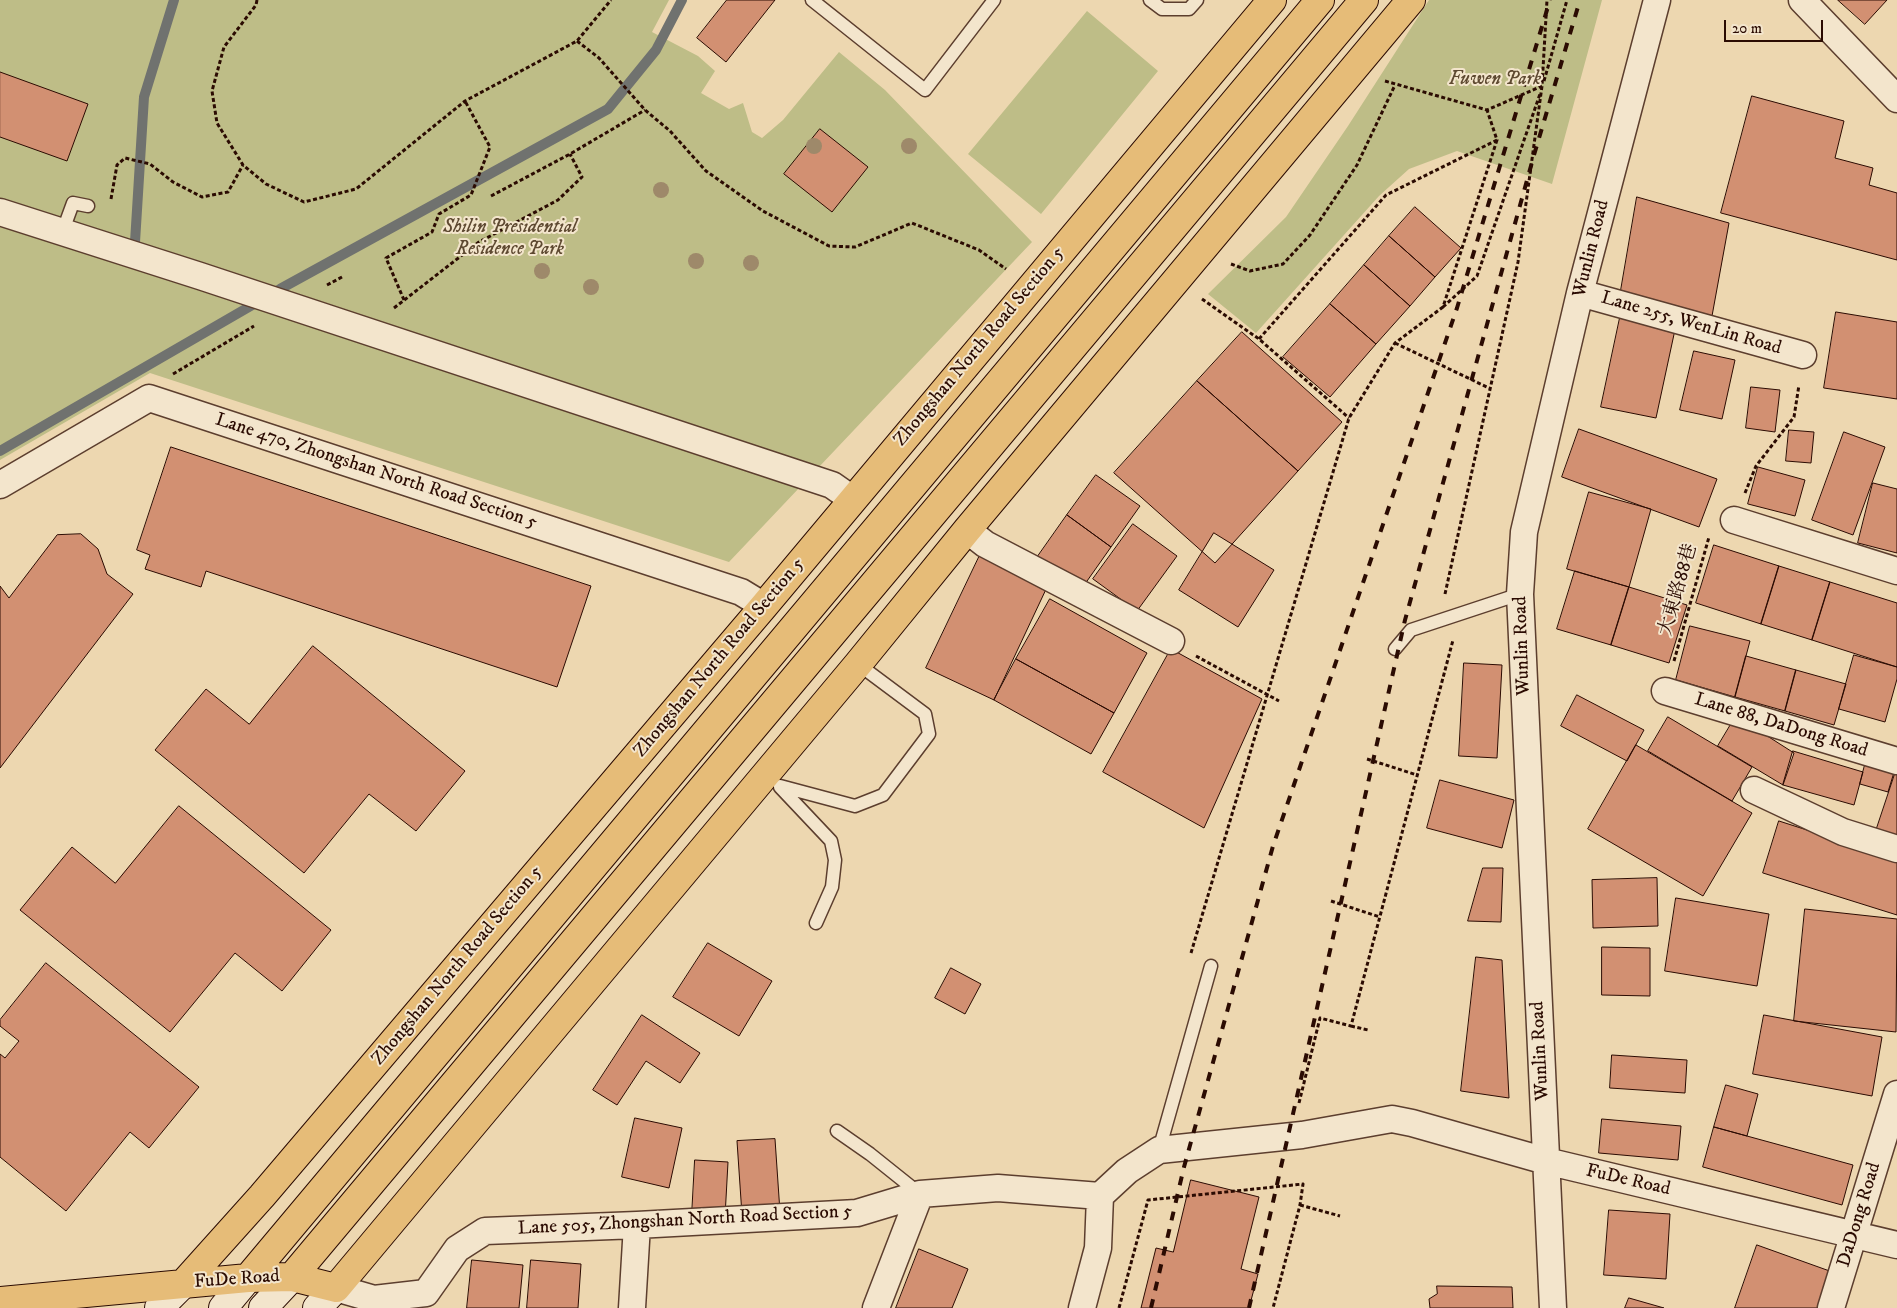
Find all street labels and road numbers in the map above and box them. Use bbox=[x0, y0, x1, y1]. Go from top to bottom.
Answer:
street label: Wunlin Road bbox=[1569, 198, 1615, 300]
street label: Zhongshan North Road Section 5 bbox=[890, 243, 1070, 451]
street label: Lane 255, WenLin Road bbox=[1598, 287, 1784, 361]
street label: Lane 470, Zhongshan North Road Section 5 bbox=[212, 409, 540, 535]
street label: 大東路88巷 bbox=[1655, 541, 1703, 639]
street label: Zhongshan North Road Section 5 bbox=[630, 554, 810, 762]
street label: Wunlin Road bbox=[1510, 596, 1536, 696]
street label: Lane 88, DaDong Road bbox=[1692, 689, 1870, 763]
street label: Zhongshan North Road Section 5 bbox=[368, 862, 548, 1070]
street label: Wunlin Road bbox=[1527, 1001, 1555, 1101]
street label: FuDe Road bbox=[1584, 1160, 1672, 1202]
street label: DaDong Road bbox=[1833, 1160, 1887, 1270]
street label: Lane 505, Zhongshan North Road Section 5 bbox=[517, 1201, 853, 1241]
street label: FuDe Road bbox=[193, 1266, 281, 1294]

